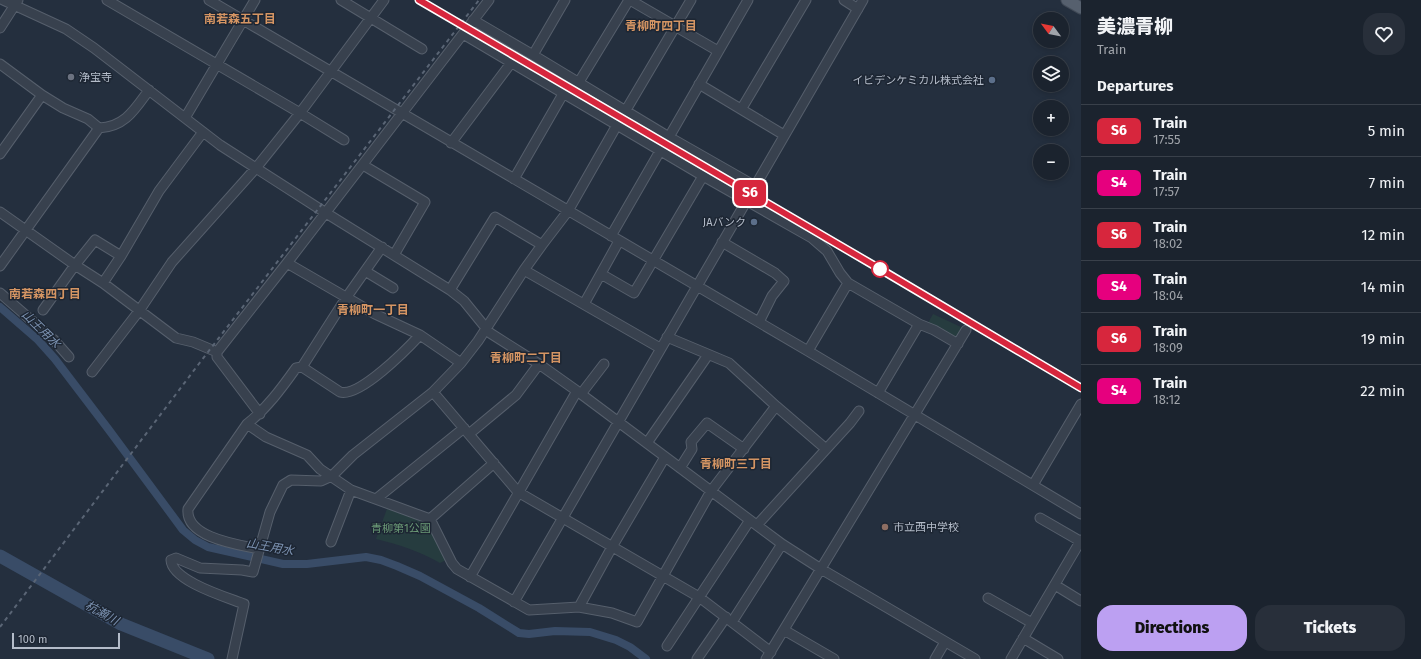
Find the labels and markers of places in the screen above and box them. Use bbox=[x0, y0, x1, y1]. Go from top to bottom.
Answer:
place label: 浄宝寺 bbox=[79, 71, 112, 84]
marker: 浄宝寺 bbox=[66, 72, 76, 82]
place label: イビデンケミカル株式会社 bbox=[852, 74, 984, 87]
marker: イビデンケミカル株式会社 bbox=[987, 75, 997, 85]
place label: JAバンク bbox=[703, 216, 746, 229]
marker: JAバンク bbox=[749, 217, 759, 227]
unlabelled marker bbox=[871, 260, 889, 278]
place label: 市立西中学校 bbox=[893, 521, 959, 534]
marker: 市立西中学校 bbox=[880, 522, 890, 532]

